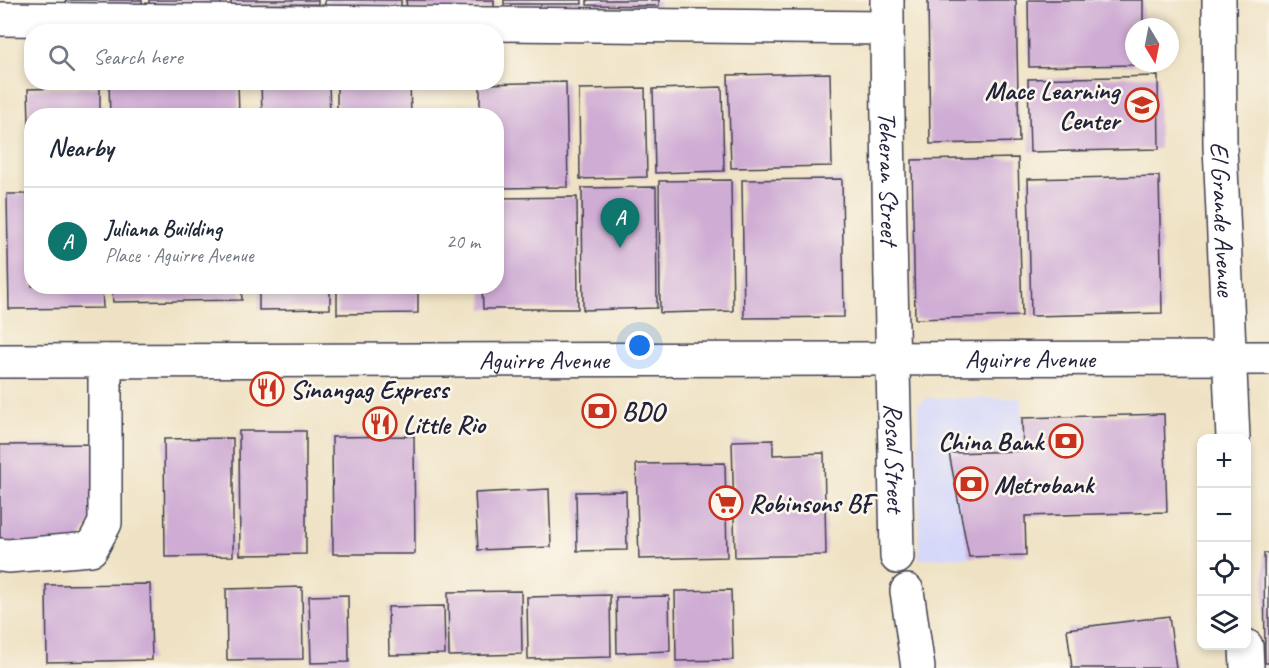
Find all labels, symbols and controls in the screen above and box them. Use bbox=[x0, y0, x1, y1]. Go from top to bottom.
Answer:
north arrow bbox=[1125, 18, 1179, 72]
search box bbox=[24, 24, 504, 90]
icon: search bbox=[45, 41, 78, 74]
text: Search here bbox=[93, 43, 183, 71]
place label: Mace Learning Center bbox=[985, 74, 1122, 137]
school or university icon: Mace Learning Center bbox=[1124, 87, 1160, 123]
street label: Teheran Street bbox=[871, 111, 906, 248]
text: Nearby bbox=[48, 131, 113, 164]
street label: El Grande Avenue bbox=[1203, 141, 1243, 298]
pin: A bbox=[600, 198, 640, 248]
text: Juliana Building bbox=[105, 215, 222, 243]
text: A bbox=[62, 229, 73, 254]
text: 20 m bbox=[446, 229, 480, 254]
text: Place · Aguirre Avenue bbox=[105, 243, 254, 268]
your location bbox=[625, 331, 654, 360]
street label: Aguirre Avenue bbox=[965, 342, 1097, 376]
street label: Aguirre Avenue bbox=[479, 344, 611, 377]
restaurant icon: Sinangag Express bbox=[249, 371, 285, 407]
place label: Sinangag Express bbox=[290, 373, 451, 406]
bank icon: BDO bbox=[581, 393, 617, 429]
place label: BDO bbox=[622, 395, 668, 428]
street label: Rosal Street bbox=[877, 403, 912, 515]
restaurant icon: Little Rio bbox=[362, 406, 398, 442]
place label: Little Rio bbox=[403, 408, 486, 441]
bank icon: China Bank bbox=[1048, 423, 1084, 459]
place label: China Bank bbox=[938, 425, 1045, 458]
map controls bbox=[1197, 434, 1251, 650]
button: + bbox=[1197, 434, 1251, 488]
bank icon: Metrobank bbox=[953, 466, 989, 502]
place label: Metrobank bbox=[994, 468, 1095, 501]
supermarket icon: Robinsons BF bbox=[708, 485, 744, 521]
place label: Robinsons BF bbox=[749, 487, 878, 520]
button: − bbox=[1197, 488, 1251, 542]
button: locate bbox=[1197, 542, 1251, 596]
button: layers bbox=[1197, 596, 1251, 650]

